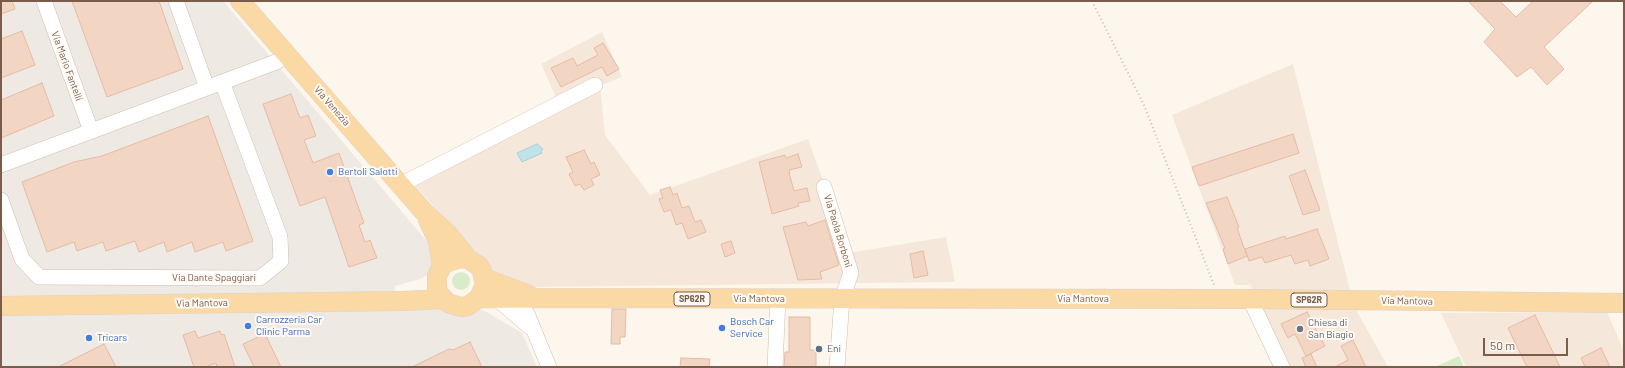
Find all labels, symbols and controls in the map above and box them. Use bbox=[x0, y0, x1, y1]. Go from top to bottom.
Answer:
street label: Via Mario Fantelli bbox=[49, 30, 85, 102]
street label: Via Venezia bbox=[311, 84, 353, 128]
place label: Bertoli Salotti bbox=[338, 166, 398, 178]
marker: Bertoli Salotti bbox=[325, 167, 335, 177]
street label: Via Paola Borboni bbox=[821, 193, 855, 269]
street label: Via Dante Spaggiari bbox=[172, 272, 256, 284]
road number: SP62R bbox=[674, 292, 710, 306]
street label: Via Mantova bbox=[733, 293, 785, 305]
street label: Via Mantova bbox=[1057, 293, 1109, 305]
road number: SP62R bbox=[1291, 293, 1327, 307]
street label: Via Mantova bbox=[1381, 295, 1433, 307]
street label: Via Mantova bbox=[176, 297, 228, 309]
place label: Carrozzeria Car Clinic Parma bbox=[256, 314, 322, 338]
place label: Bosch Car Service bbox=[730, 316, 774, 340]
place label: Chiesa di San Biagio bbox=[1308, 317, 1354, 340]
marker: Carrozzeria Car Clinic Parma bbox=[243, 321, 253, 331]
marker: Bosch Car Service bbox=[717, 323, 727, 333]
marker: Chiesa di San Biagio bbox=[1295, 324, 1305, 334]
scale bar bbox=[1485, 330, 1570, 356]
place label: Tricars bbox=[97, 332, 127, 344]
marker: Tricars bbox=[84, 333, 94, 343]
text: 50 m bbox=[1490, 338, 1515, 352]
place label: Eni bbox=[827, 343, 841, 355]
marker: Eni bbox=[814, 344, 824, 354]

